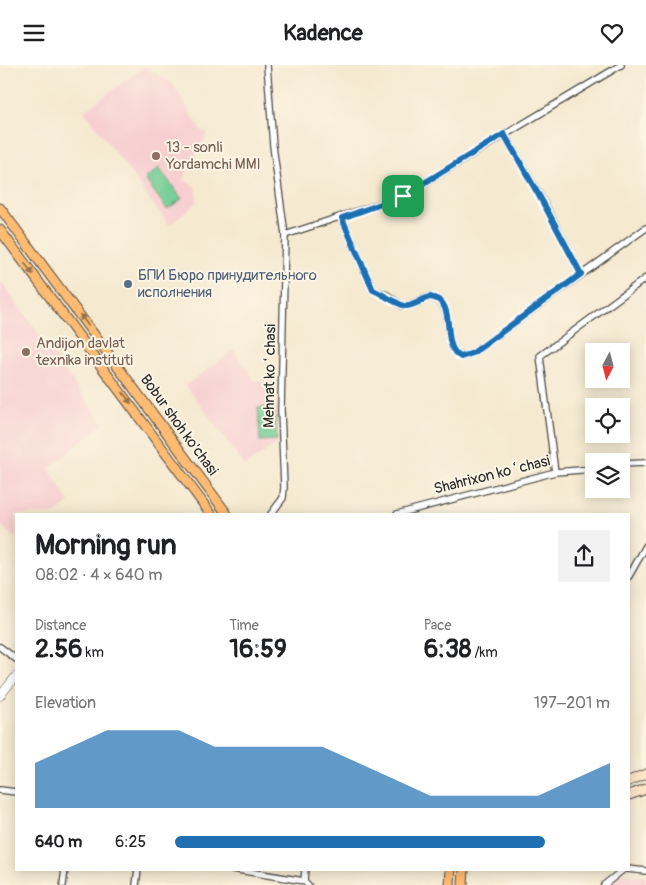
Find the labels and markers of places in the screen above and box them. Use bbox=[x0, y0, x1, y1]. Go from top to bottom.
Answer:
place label: 13 - sonli Yordamchi MMI bbox=[165, 138, 261, 174]
marker: 13 - sonli Yordamchi MMI bbox=[150, 150, 162, 162]
pin bbox=[382, 175, 424, 217]
place label: БПИ Бюро принудительного исполнения bbox=[138, 266, 317, 302]
marker: БПИ Бюро принудительного исполнения bbox=[122, 278, 134, 290]
place label: Andijon davlat texnika instituti bbox=[35, 334, 133, 370]
marker: Andijon davlat texnika instituti bbox=[20, 346, 32, 358]

